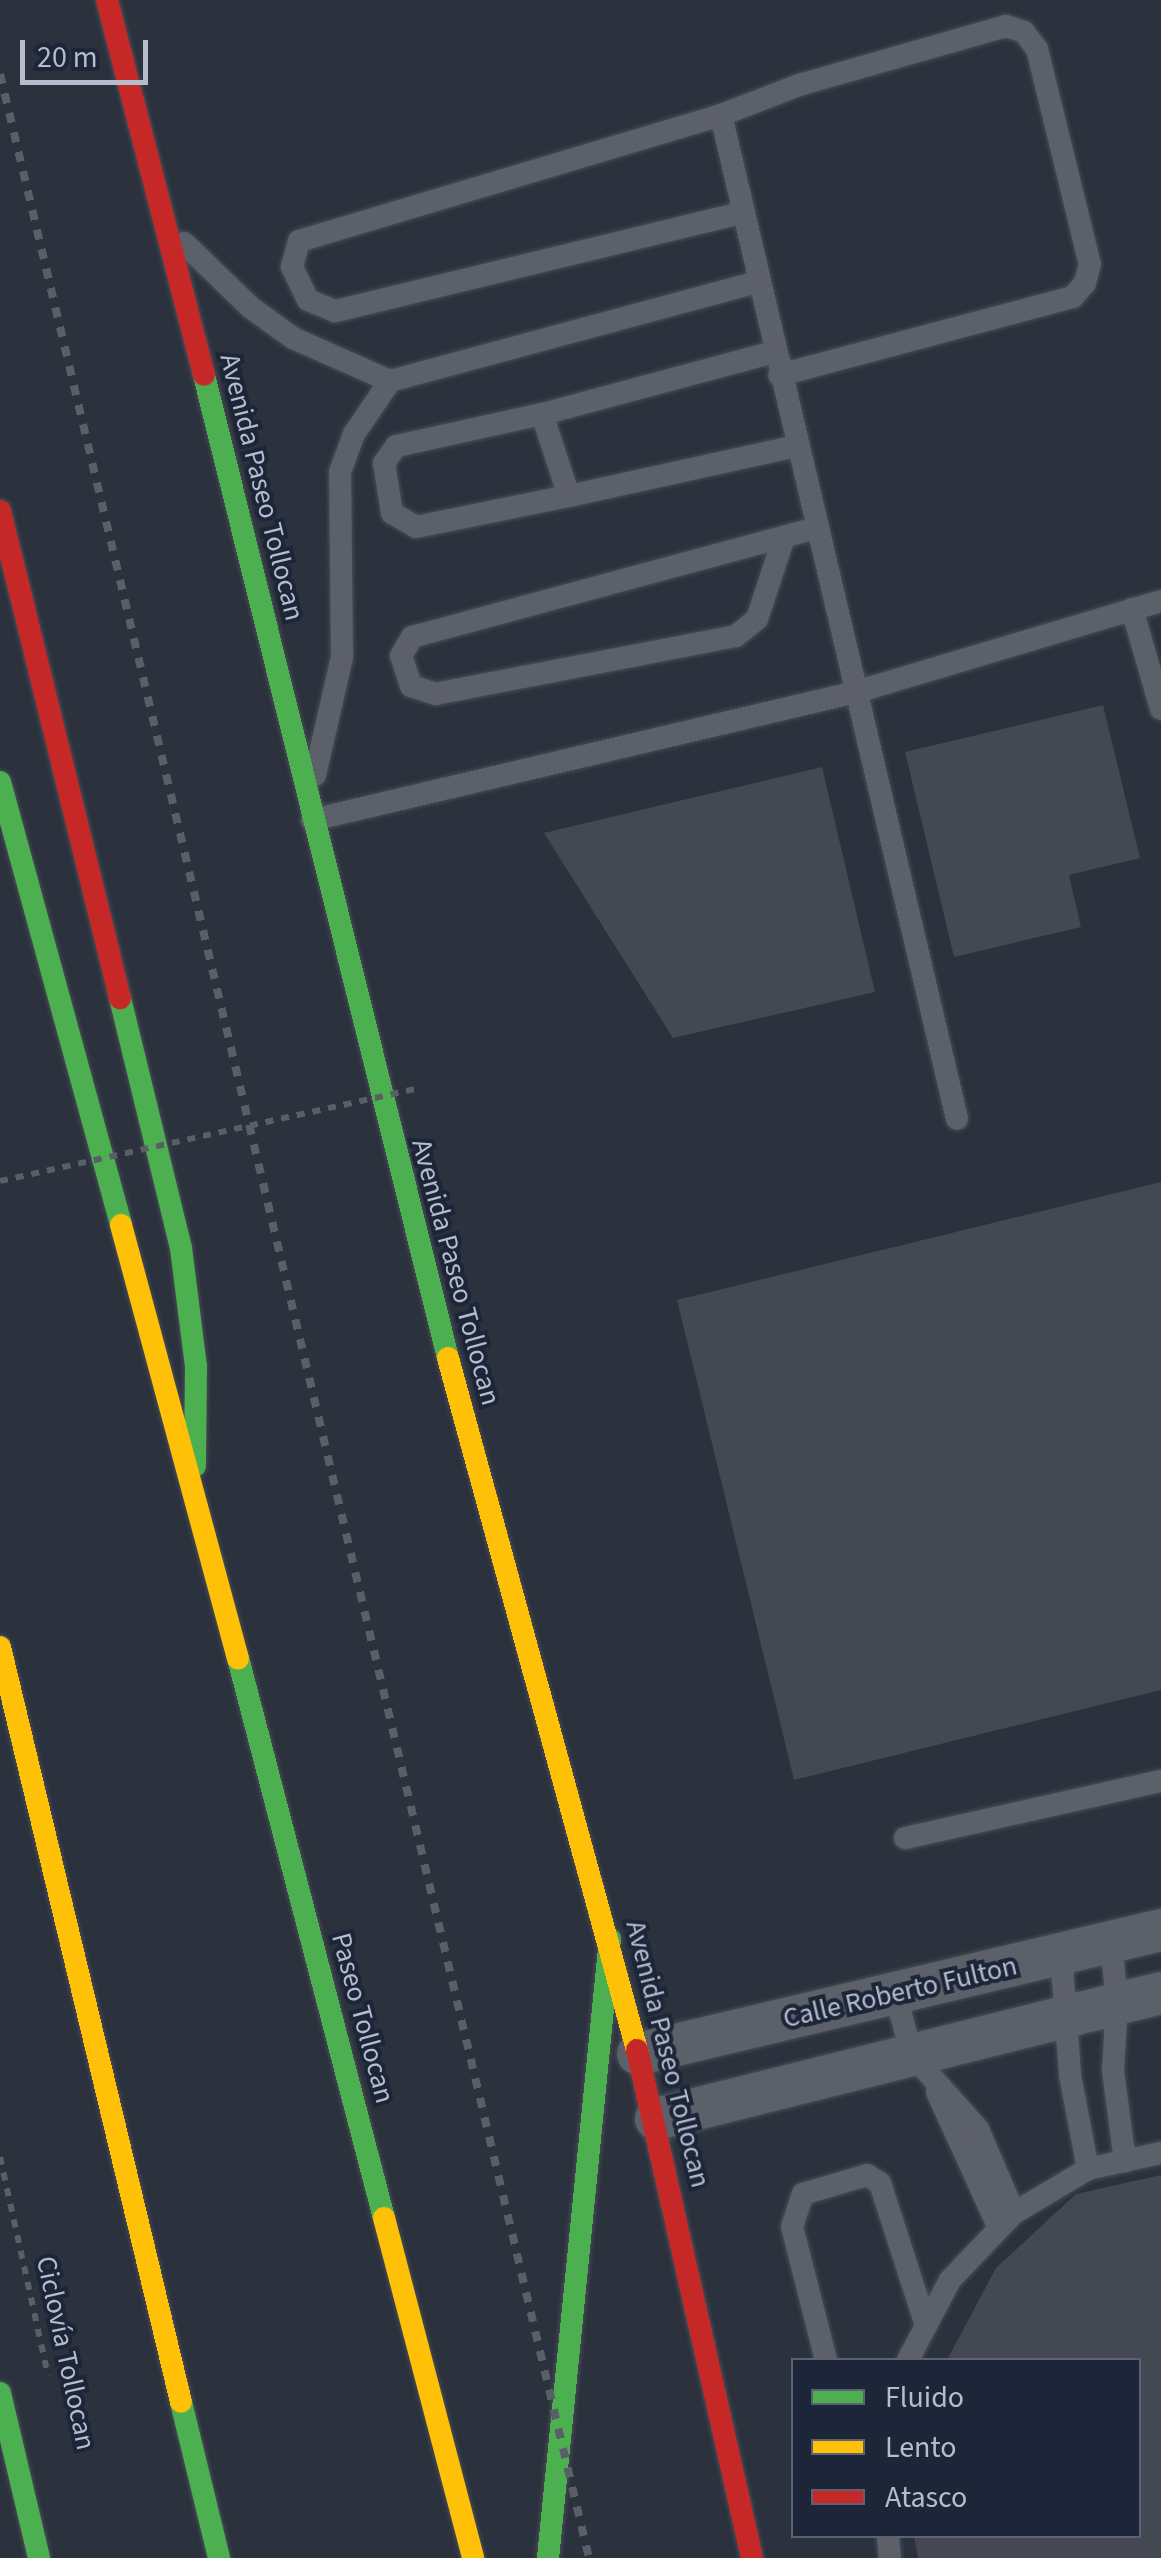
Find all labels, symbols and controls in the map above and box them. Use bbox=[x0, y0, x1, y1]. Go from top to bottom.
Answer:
scale bar bbox=[25, 20, 152, 82]
text: 20 m bbox=[37, 36, 98, 79]
street label: Avenida Paseo Tollocan bbox=[213, 350, 311, 624]
street label: Avenida Paseo Tollocan bbox=[404, 1135, 508, 1409]
street label: Avenida Paseo Tollocan bbox=[619, 1917, 717, 2191]
street label: Paseo Tollocan bbox=[324, 1929, 402, 2107]
street label: Calle Roberto Fulton bbox=[780, 1949, 1020, 2035]
street label: Ciclovía Tollocan bbox=[29, 2253, 103, 2453]
legend bbox=[791, 2358, 1141, 2538]
text: Fluido bbox=[885, 2376, 964, 2419]
text: Lento bbox=[885, 2426, 957, 2469]
text: Atasco bbox=[885, 2476, 967, 2519]

